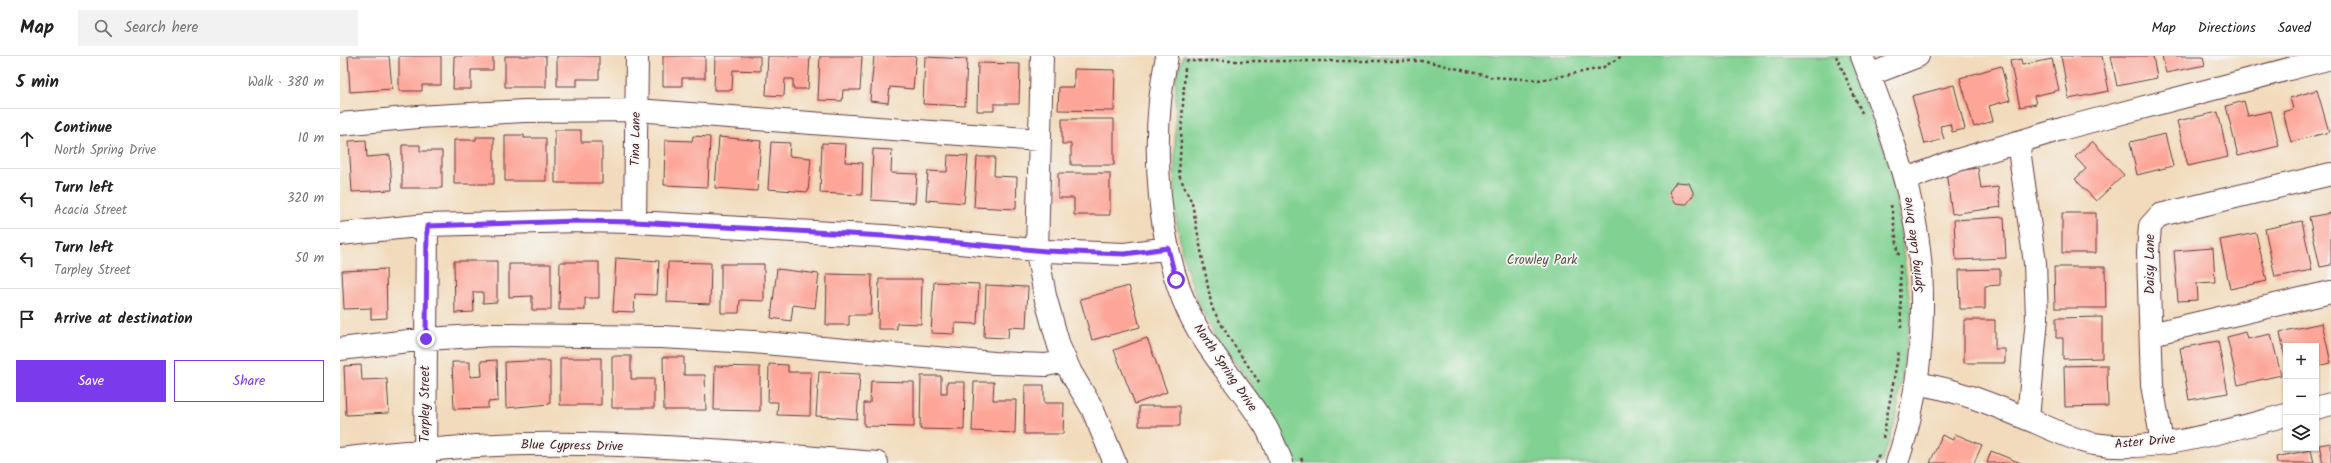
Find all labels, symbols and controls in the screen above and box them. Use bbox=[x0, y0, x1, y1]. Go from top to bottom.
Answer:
search box bbox=[78, 10, 358, 46]
text: Map bbox=[20, 13, 54, 43]
text: Search here bbox=[124, 16, 198, 40]
icon: search bbox=[92, 17, 114, 39]
text: Map bbox=[2151, 17, 2176, 39]
text: Directions bbox=[2198, 17, 2256, 39]
text: Saved bbox=[2278, 17, 2311, 39]
text: 5 min bbox=[16, 69, 59, 96]
text: Walk · 380 m bbox=[248, 72, 324, 93]
street label: Tina Lane bbox=[625, 112, 647, 166]
text: Continue bbox=[54, 116, 112, 140]
icon: ahead bbox=[16, 128, 38, 150]
text: 10 m bbox=[298, 128, 324, 149]
text: North Spring Drive bbox=[54, 140, 156, 161]
text: Turn left bbox=[54, 176, 114, 200]
icon: left bbox=[16, 188, 38, 210]
text: 320 m bbox=[287, 188, 324, 209]
street label: Spring Lake Drive bbox=[1898, 196, 1930, 294]
text: Acacia Street bbox=[54, 200, 127, 221]
street label: Daisy Lane bbox=[2140, 234, 2161, 294]
text: Turn left bbox=[54, 236, 114, 260]
icon: left bbox=[16, 248, 38, 270]
text: 50 m bbox=[295, 248, 324, 269]
park label: Crowley Park bbox=[1507, 250, 1578, 271]
text: Tarpley Street bbox=[54, 260, 131, 281]
route start bbox=[1167, 271, 1185, 289]
text: Arrive at destination bbox=[54, 307, 193, 331]
icon: arrive bbox=[16, 308, 38, 330]
street label: North Spring Drive bbox=[1188, 320, 1262, 416]
route end bbox=[417, 330, 435, 348]
map controls bbox=[2283, 343, 2319, 451]
button: + bbox=[2283, 343, 2319, 379]
button: Save bbox=[16, 360, 166, 402]
button: Share bbox=[174, 360, 324, 402]
street label: Tarpley Street bbox=[415, 365, 436, 442]
button: − bbox=[2283, 379, 2319, 415]
button: layers bbox=[2283, 415, 2319, 451]
street label: Aster Drive bbox=[2114, 429, 2176, 455]
street label: Blue Cypress Drive bbox=[521, 435, 624, 457]

